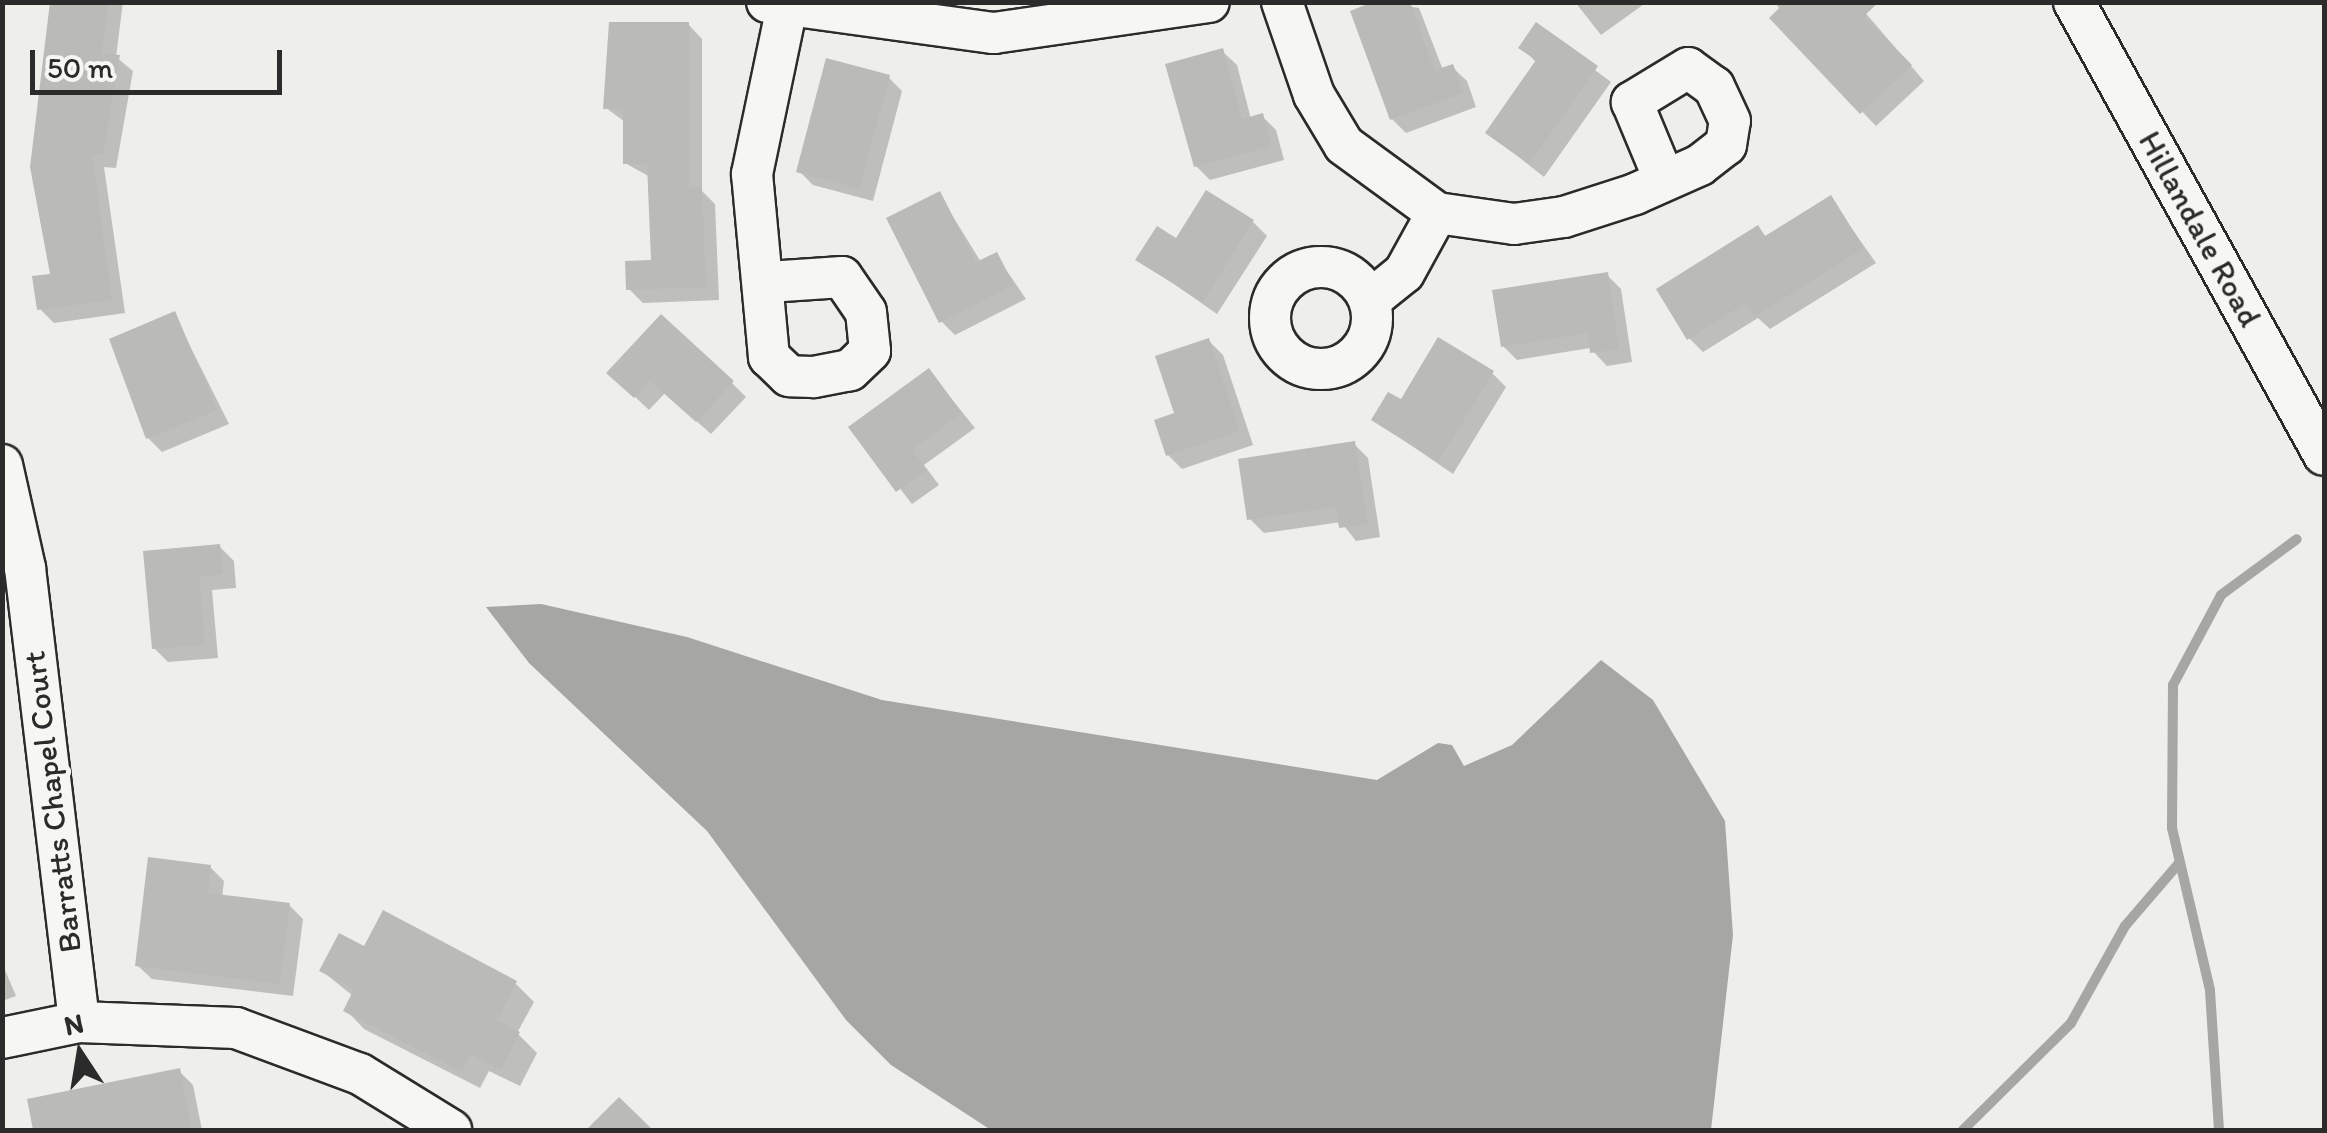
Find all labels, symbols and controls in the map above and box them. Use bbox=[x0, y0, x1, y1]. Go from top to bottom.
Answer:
scale bar bbox=[35, 30, 288, 92]
text: 50 m bbox=[47, 49, 113, 86]
street label: Hillandale Road bbox=[2131, 125, 2269, 333]
street label: Barratts Chapel Court bbox=[14, 649, 90, 955]
north arrow bbox=[30, 1003, 130, 1103]
text: N bbox=[61, 1005, 87, 1042]

